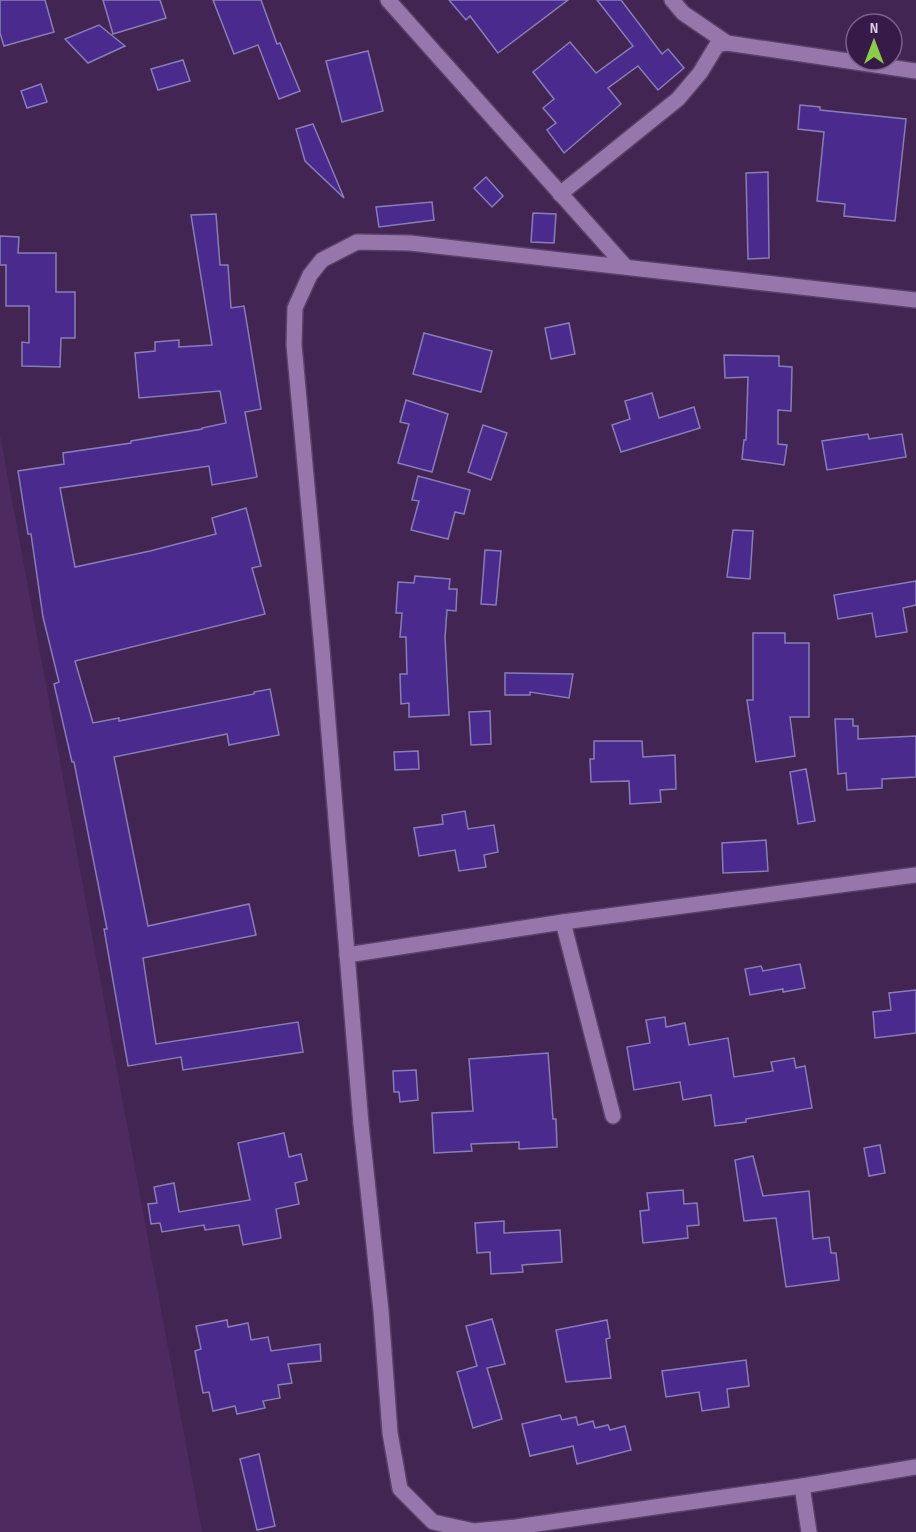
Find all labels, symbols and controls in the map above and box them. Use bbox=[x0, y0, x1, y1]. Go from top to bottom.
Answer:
north arrow bbox=[844, 12, 904, 72]
text: N bbox=[870, 19, 878, 38]

